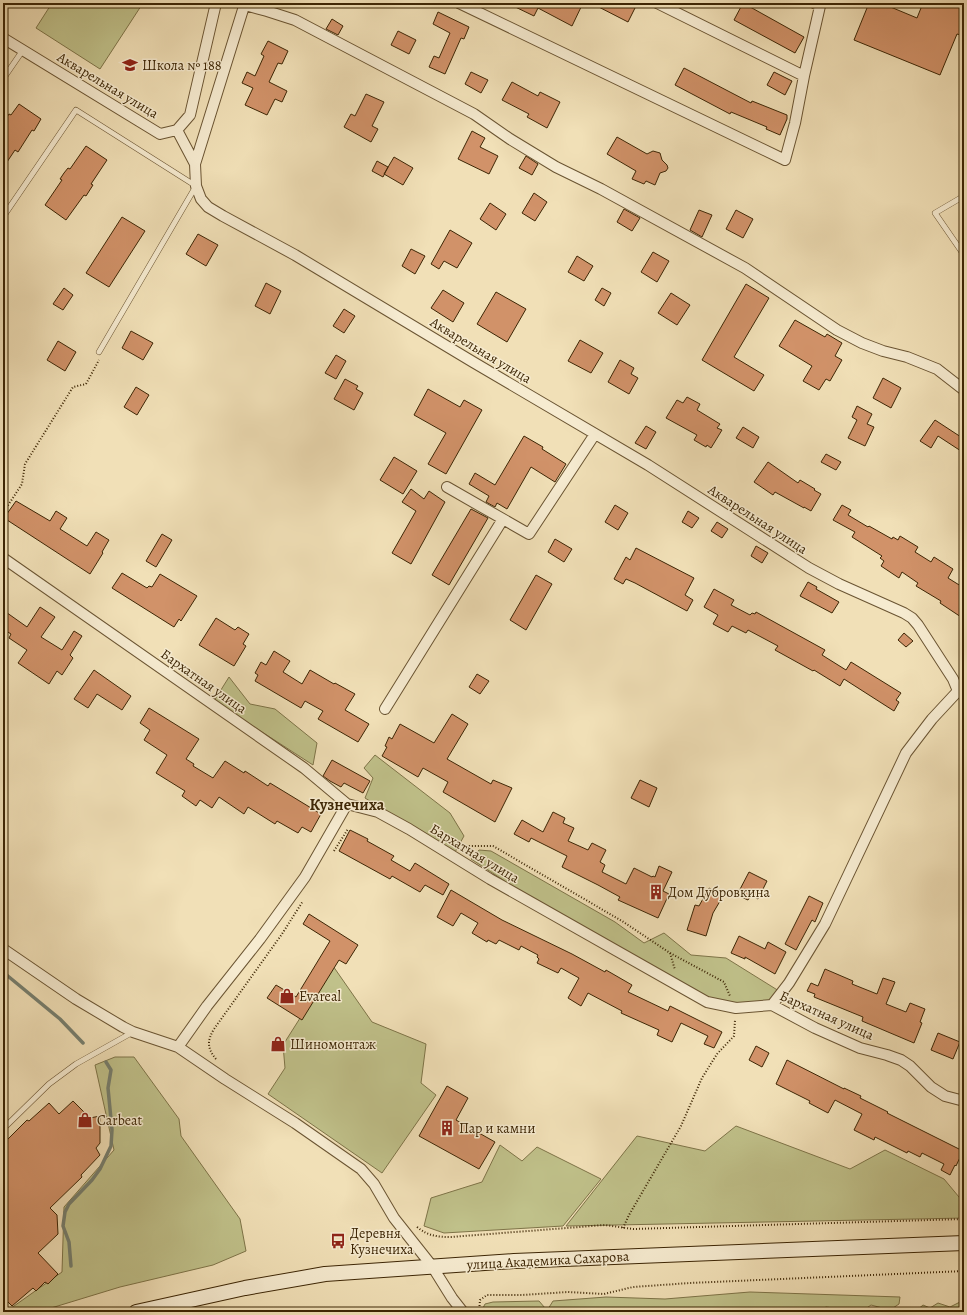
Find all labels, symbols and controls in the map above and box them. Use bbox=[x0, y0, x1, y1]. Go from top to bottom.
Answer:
street label: Акварельная улица bbox=[53, 47, 162, 123]
school or university icon: Школа № 188 bbox=[121, 56, 139, 74]
place label: Школа № 188 bbox=[142, 56, 222, 75]
street label: Акварельная улица bbox=[426, 312, 535, 388]
street label: Акварельная улица bbox=[704, 480, 812, 559]
street label: Бархатная улица bbox=[157, 645, 251, 718]
district label: Кузнечиха bbox=[310, 794, 385, 816]
street label: Бархатная улица bbox=[427, 819, 523, 888]
building icon: Дом Дубровкина bbox=[647, 883, 665, 901]
place label: Дом Дубровкина bbox=[668, 883, 771, 902]
street label: Бархатная улица bbox=[777, 986, 877, 1045]
shop icon: Evareal bbox=[278, 987, 296, 1005]
place label: Evareal bbox=[299, 987, 341, 1006]
shop icon: Шиномонтаж bbox=[269, 1035, 287, 1053]
place label: Шиномонтаж bbox=[290, 1035, 376, 1054]
shop icon: Carbeat bbox=[76, 1111, 94, 1129]
place label: Carbeat bbox=[97, 1111, 143, 1130]
building icon: Пар и камни bbox=[438, 1119, 456, 1137]
place label: Пар и камни bbox=[459, 1119, 535, 1138]
place label: Деревня Кузнечиха bbox=[350, 1224, 414, 1259]
bus stop icon: Деревня Кузнечиха bbox=[329, 1232, 347, 1250]
street label: улица Академика Сахарова bbox=[465, 1247, 630, 1274]

